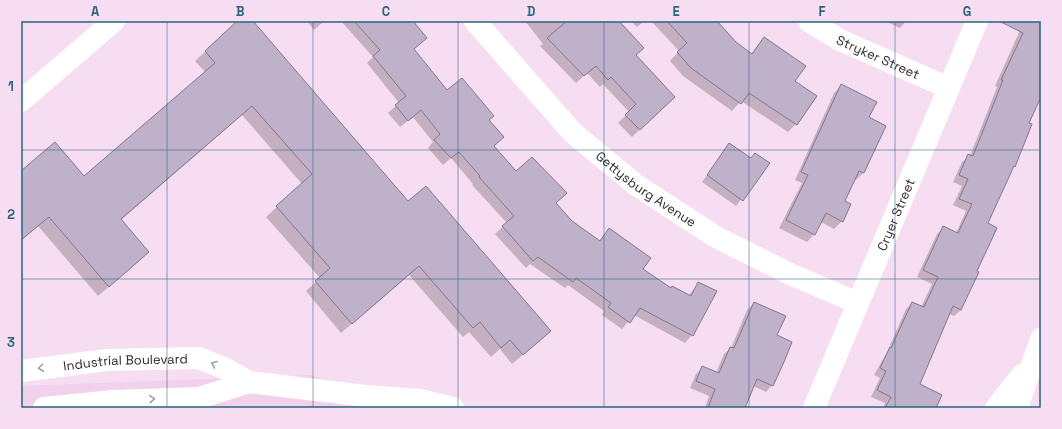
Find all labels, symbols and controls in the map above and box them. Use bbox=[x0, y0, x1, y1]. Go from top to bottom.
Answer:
text: A bbox=[91, 3, 100, 20]
text: B bbox=[236, 3, 245, 20]
text: C bbox=[382, 3, 390, 20]
text: D bbox=[527, 3, 536, 20]
text: E bbox=[672, 3, 680, 20]
text: F bbox=[819, 3, 826, 20]
text: G bbox=[963, 3, 971, 20]
street label: Stryker Street bbox=[834, 31, 922, 83]
text: 1 bbox=[8, 78, 14, 95]
street label: Gettysburg Avenue bbox=[592, 147, 700, 230]
street label: Cryer Street bbox=[873, 176, 918, 253]
text: 2 bbox=[7, 206, 15, 223]
text: 3 bbox=[7, 334, 15, 351]
street label: Industrial Boulevard bbox=[62, 350, 188, 374]
one-way arrow bbox=[211, 361, 219, 369]
one-way arrow bbox=[38, 363, 44, 372]
one-way arrow bbox=[149, 395, 155, 403]

